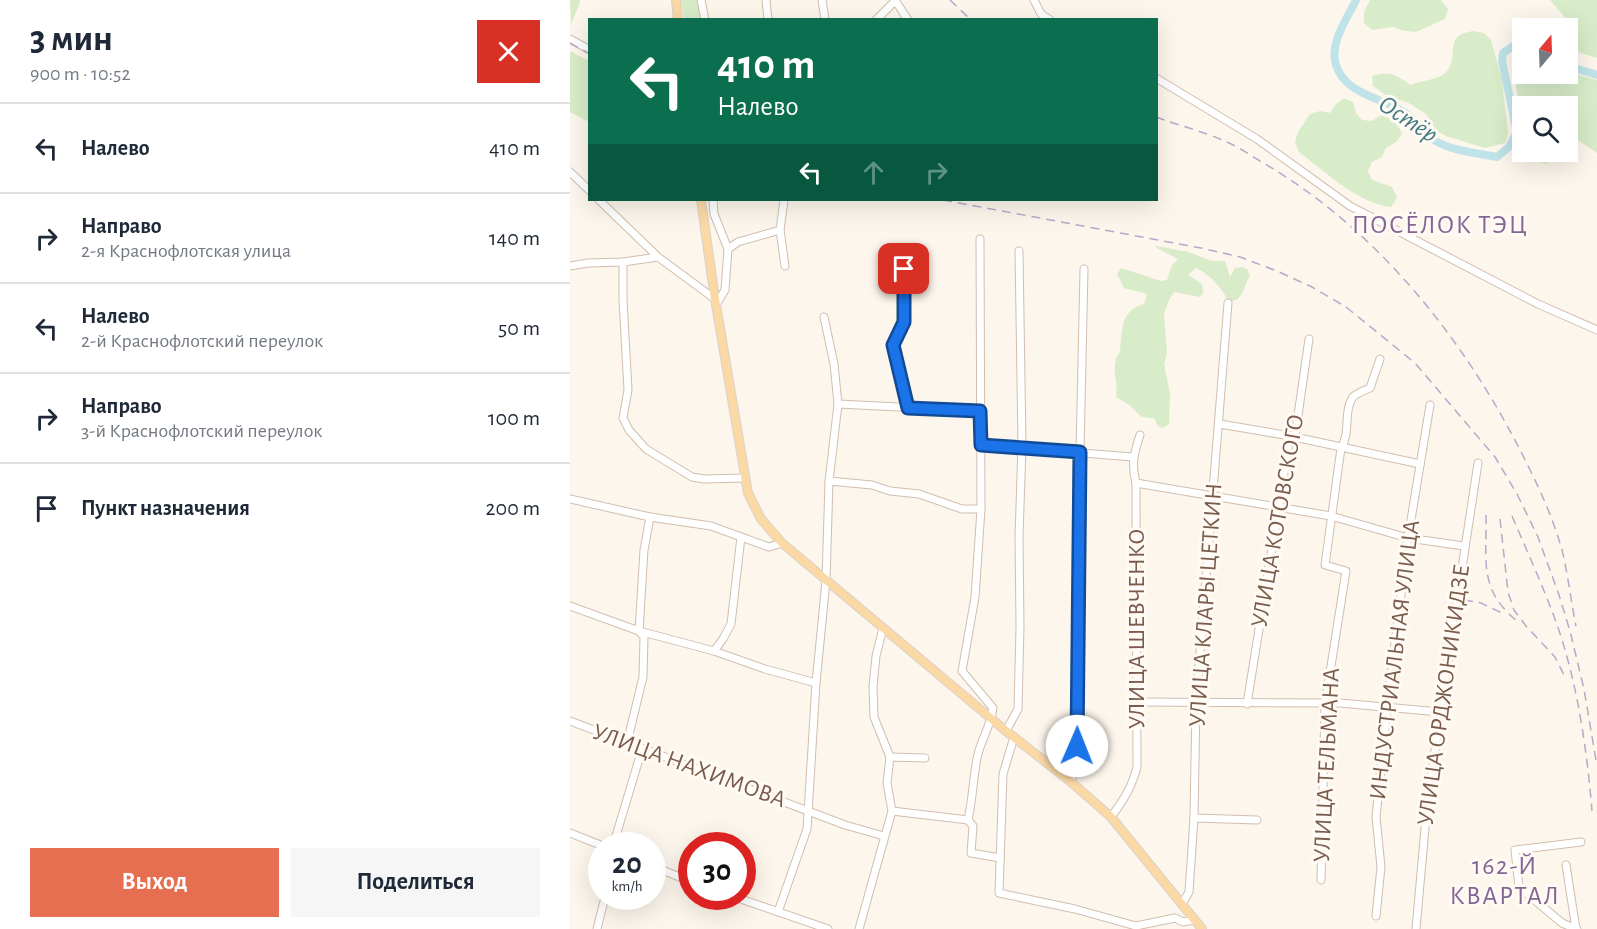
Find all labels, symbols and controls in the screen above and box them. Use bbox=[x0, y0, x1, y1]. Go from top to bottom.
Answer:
north arrow bbox=[1512, 18, 1578, 84]
map controls bbox=[1512, 18, 1578, 162]
button: close bbox=[477, 20, 540, 83]
text: 3 мин bbox=[30, 21, 113, 57]
icon: left bbox=[618, 42, 696, 120]
text: 410 m bbox=[717, 44, 815, 86]
text: 900 m · 10:52 bbox=[30, 64, 130, 84]
water label: Остёр bbox=[1374, 90, 1442, 148]
text: Налево bbox=[717, 93, 799, 120]
button: search bbox=[1512, 96, 1578, 162]
icon: left bbox=[30, 132, 63, 165]
text: Налево bbox=[81, 137, 150, 159]
text: 410 m bbox=[489, 137, 540, 159]
icon: left bbox=[794, 156, 827, 189]
icon: ahead bbox=[857, 156, 890, 189]
icon: right bbox=[920, 156, 953, 189]
district label: ПОСЁЛОК ТЭЦ bbox=[1352, 211, 1528, 238]
text: Направо bbox=[81, 215, 162, 237]
icon: right bbox=[30, 222, 63, 255]
text: 140 m bbox=[489, 227, 540, 249]
text: 2-я Краснофлотская улица bbox=[81, 241, 291, 261]
pin bbox=[878, 243, 929, 294]
icon: arrive bbox=[887, 252, 920, 285]
text: Налево bbox=[81, 305, 150, 327]
icon: left bbox=[30, 312, 63, 345]
text: 50 m bbox=[498, 317, 540, 339]
text: 2-й Краснофлотский переулок bbox=[81, 331, 323, 351]
text: Направо bbox=[81, 395, 162, 417]
icon: right bbox=[30, 402, 63, 435]
text: 100 m bbox=[488, 407, 540, 429]
street label: УЛИЦА КОТОВСКОГО bbox=[1247, 413, 1309, 629]
text: 3-й Краснофлотский переулок bbox=[81, 421, 322, 441]
street label: УЛИЦА КЛАРЫ ЦЕТКИН bbox=[1186, 482, 1226, 728]
icon: arrive bbox=[30, 492, 63, 525]
text: Пункт назначения bbox=[81, 497, 250, 519]
text: 200 m bbox=[486, 497, 540, 519]
street label: ИНДУСТРИАЛЬНАЯ УЛИЦА bbox=[1366, 519, 1424, 801]
street label: УЛИЦА ШЕВЧЕНКО bbox=[1125, 529, 1149, 729]
street label: УЛИЦА ОРДЖОНИКИДЗЕ bbox=[1414, 563, 1474, 827]
street label: УЛИЦА ТЕЛЬМАНА bbox=[1310, 667, 1344, 863]
position arrow bbox=[1045, 714, 1109, 778]
street label: УЛИЦА НАХИМОВА bbox=[589, 720, 789, 812]
speed limit sign: 30 bbox=[678, 832, 756, 910]
button: Выход bbox=[30, 848, 279, 917]
button: Поделиться bbox=[291, 848, 540, 917]
text: 20 bbox=[612, 849, 642, 879]
district label: 162-Й КВАРТАЛ bbox=[1449, 853, 1561, 909]
text: km/h bbox=[612, 879, 642, 894]

